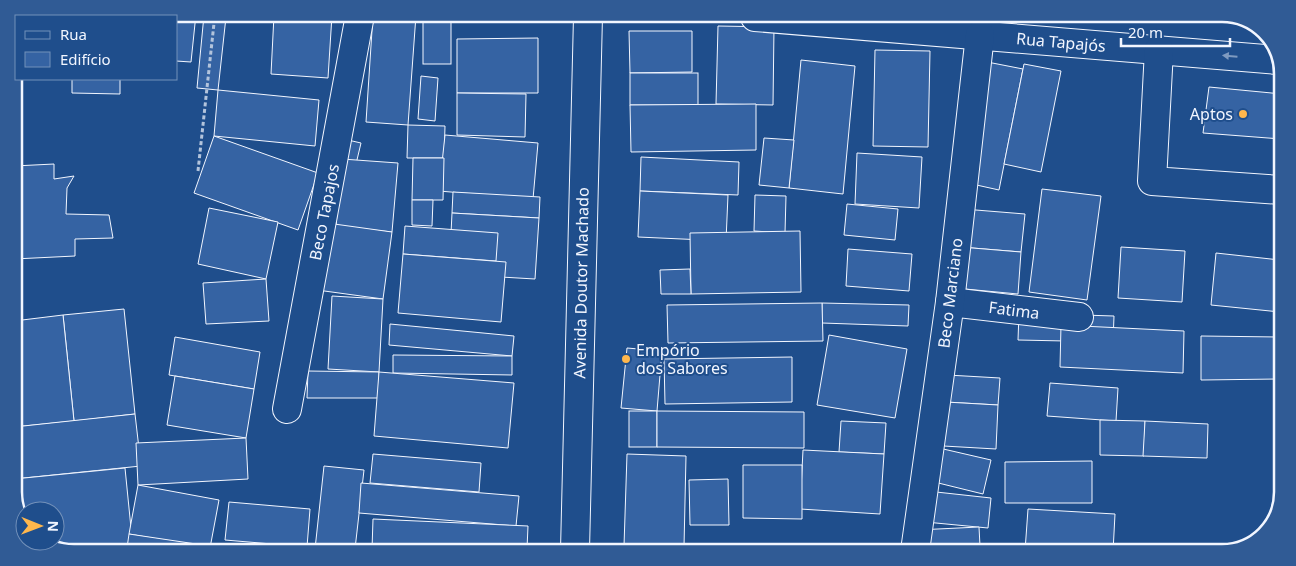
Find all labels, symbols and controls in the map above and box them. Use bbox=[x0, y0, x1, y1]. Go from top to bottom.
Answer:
legend bbox=[15, 15, 178, 80]
scale bar bbox=[1121, 15, 1230, 47]
text: 20 m bbox=[1128, 22, 1163, 42]
text: Rua bbox=[60, 24, 87, 44]
street label: Rua Tapajós bbox=[1015, 27, 1107, 57]
text: Edifício bbox=[60, 49, 111, 69]
one-way arrow bbox=[1221, 52, 1237, 60]
place label: Aptos bbox=[1190, 103, 1233, 125]
marker: Aptos bbox=[1237, 108, 1249, 120]
street label: Beco Tapajos bbox=[304, 162, 344, 262]
street label: Avenida Doutor Machado bbox=[568, 187, 594, 379]
street label: Beco Marciano bbox=[932, 237, 968, 349]
street label: Fatima bbox=[987, 296, 1041, 324]
place label: Empório dos Sabores bbox=[636, 339, 728, 379]
marker: Empório dos Sabores bbox=[620, 353, 632, 365]
north arrow bbox=[15, 501, 65, 551]
text: N bbox=[44, 520, 63, 532]

